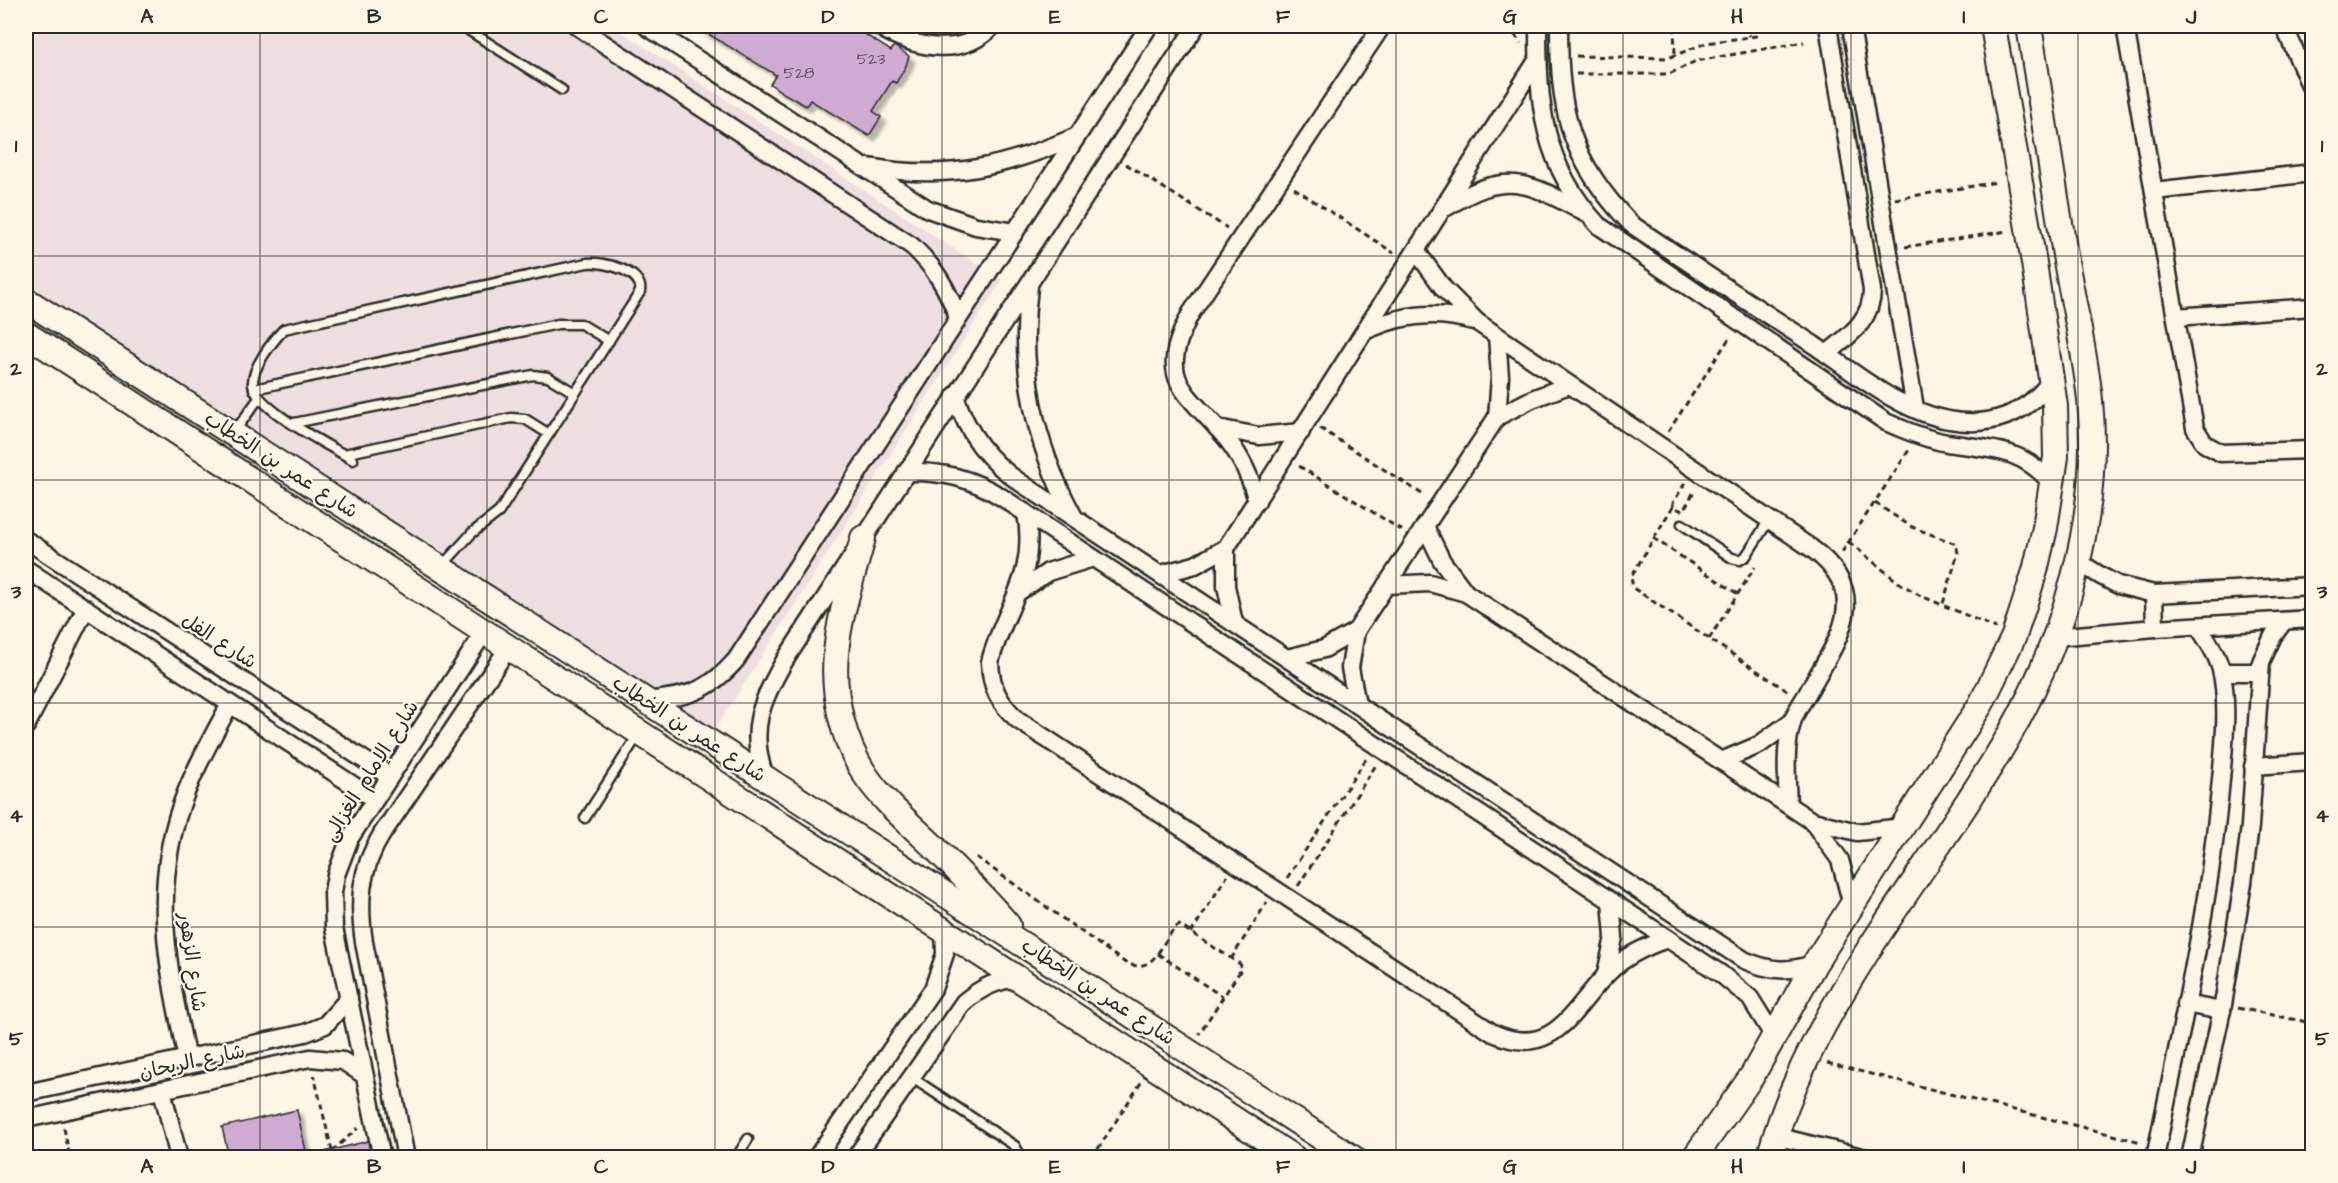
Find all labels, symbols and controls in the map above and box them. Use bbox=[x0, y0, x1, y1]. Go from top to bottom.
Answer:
text: A bbox=[141, 3, 154, 31]
text: B bbox=[367, 3, 382, 31]
text: C bbox=[594, 3, 609, 31]
text: D bbox=[822, 3, 835, 31]
text: E bbox=[1049, 3, 1061, 31]
text: F bbox=[1276, 3, 1291, 31]
text: G bbox=[1503, 3, 1517, 31]
text: H bbox=[1731, 3, 1743, 31]
text: I bbox=[1962, 3, 1966, 31]
text: J bbox=[2185, 3, 2197, 31]
house number: 523 bbox=[857, 48, 885, 70]
house number: 528 bbox=[784, 62, 814, 84]
text: 1 bbox=[15, 132, 18, 160]
text: 1 bbox=[2321, 132, 2324, 160]
text: 2 bbox=[9, 355, 22, 383]
text: 2 bbox=[2315, 355, 2328, 383]
street label: شارع عمر بن الخطاب bbox=[199, 405, 363, 525]
text: 3 bbox=[10, 578, 22, 606]
text: 3 bbox=[2316, 578, 2328, 606]
street label: شارع الفل bbox=[176, 606, 262, 676]
street label: شارع عمر بن الخطاب bbox=[607, 669, 771, 789]
street label: شارع الإمام الغزالى bbox=[316, 695, 426, 847]
text: 4 bbox=[9, 802, 23, 830]
text: 4 bbox=[2315, 802, 2329, 830]
street label: شارع الزهور bbox=[171, 909, 213, 1014]
street label: شارع عمر بن الخطاب bbox=[1016, 932, 1180, 1052]
text: 5 bbox=[9, 1025, 24, 1053]
text: 5 bbox=[2315, 1025, 2330, 1053]
street label: شارع الريحان bbox=[136, 1037, 248, 1087]
text: A bbox=[141, 1153, 154, 1181]
text: B bbox=[367, 1153, 382, 1181]
text: C bbox=[594, 1153, 609, 1181]
text: D bbox=[822, 1153, 835, 1181]
text: E bbox=[1049, 1153, 1061, 1181]
text: F bbox=[1276, 1153, 1291, 1181]
text: G bbox=[1503, 1153, 1517, 1181]
text: H bbox=[1731, 1153, 1743, 1181]
text: I bbox=[1962, 1153, 1966, 1181]
text: J bbox=[2185, 1153, 2197, 1181]

